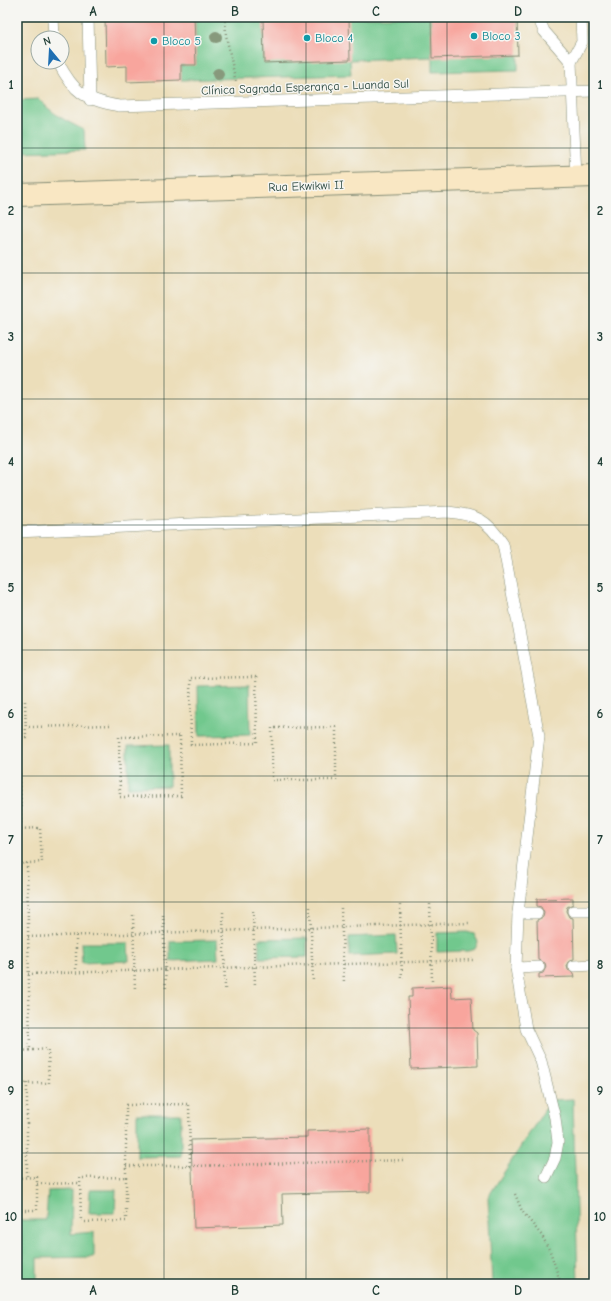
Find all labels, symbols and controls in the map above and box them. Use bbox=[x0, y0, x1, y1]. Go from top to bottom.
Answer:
text: A bbox=[89, 4, 97, 19]
text: B bbox=[231, 4, 239, 19]
text: C bbox=[372, 4, 380, 19]
text: D bbox=[514, 4, 522, 19]
place label: Bloco 3 bbox=[482, 29, 521, 43]
north arrow bbox=[30, 30, 70, 70]
place label: Bloco 4 bbox=[315, 31, 354, 45]
marker: Bloco 3 bbox=[469, 31, 479, 41]
marker: Bloco 4 bbox=[302, 33, 312, 43]
text: N bbox=[42, 34, 52, 48]
place label: Bloco 5 bbox=[162, 34, 201, 48]
marker: Bloco 5 bbox=[149, 36, 159, 46]
street label: Clínica Sagrada Esperança - Luanda Sul bbox=[201, 76, 409, 98]
text: 1 bbox=[8, 77, 14, 92]
text: 1 bbox=[597, 77, 603, 92]
street label: Rua Ekwikwi II bbox=[268, 178, 344, 194]
text: 2 bbox=[8, 203, 14, 218]
text: 2 bbox=[597, 203, 603, 218]
text: 3 bbox=[8, 329, 14, 344]
text: 3 bbox=[597, 329, 603, 344]
text: 4 bbox=[8, 454, 14, 469]
text: 4 bbox=[597, 454, 603, 469]
text: 5 bbox=[8, 580, 15, 595]
text: 5 bbox=[597, 580, 604, 595]
text: 6 bbox=[8, 706, 15, 721]
text: 6 bbox=[597, 706, 604, 721]
text: 7 bbox=[8, 832, 14, 847]
text: 7 bbox=[597, 832, 603, 847]
text: 8 bbox=[8, 957, 14, 972]
text: 8 bbox=[597, 957, 603, 972]
text: 9 bbox=[8, 1083, 15, 1098]
text: 9 bbox=[597, 1083, 604, 1098]
text: 10 bbox=[5, 1209, 17, 1224]
text: 10 bbox=[594, 1209, 606, 1224]
text: A bbox=[89, 1283, 97, 1298]
text: B bbox=[231, 1283, 239, 1298]
text: C bbox=[372, 1283, 380, 1298]
text: D bbox=[514, 1283, 522, 1298]

